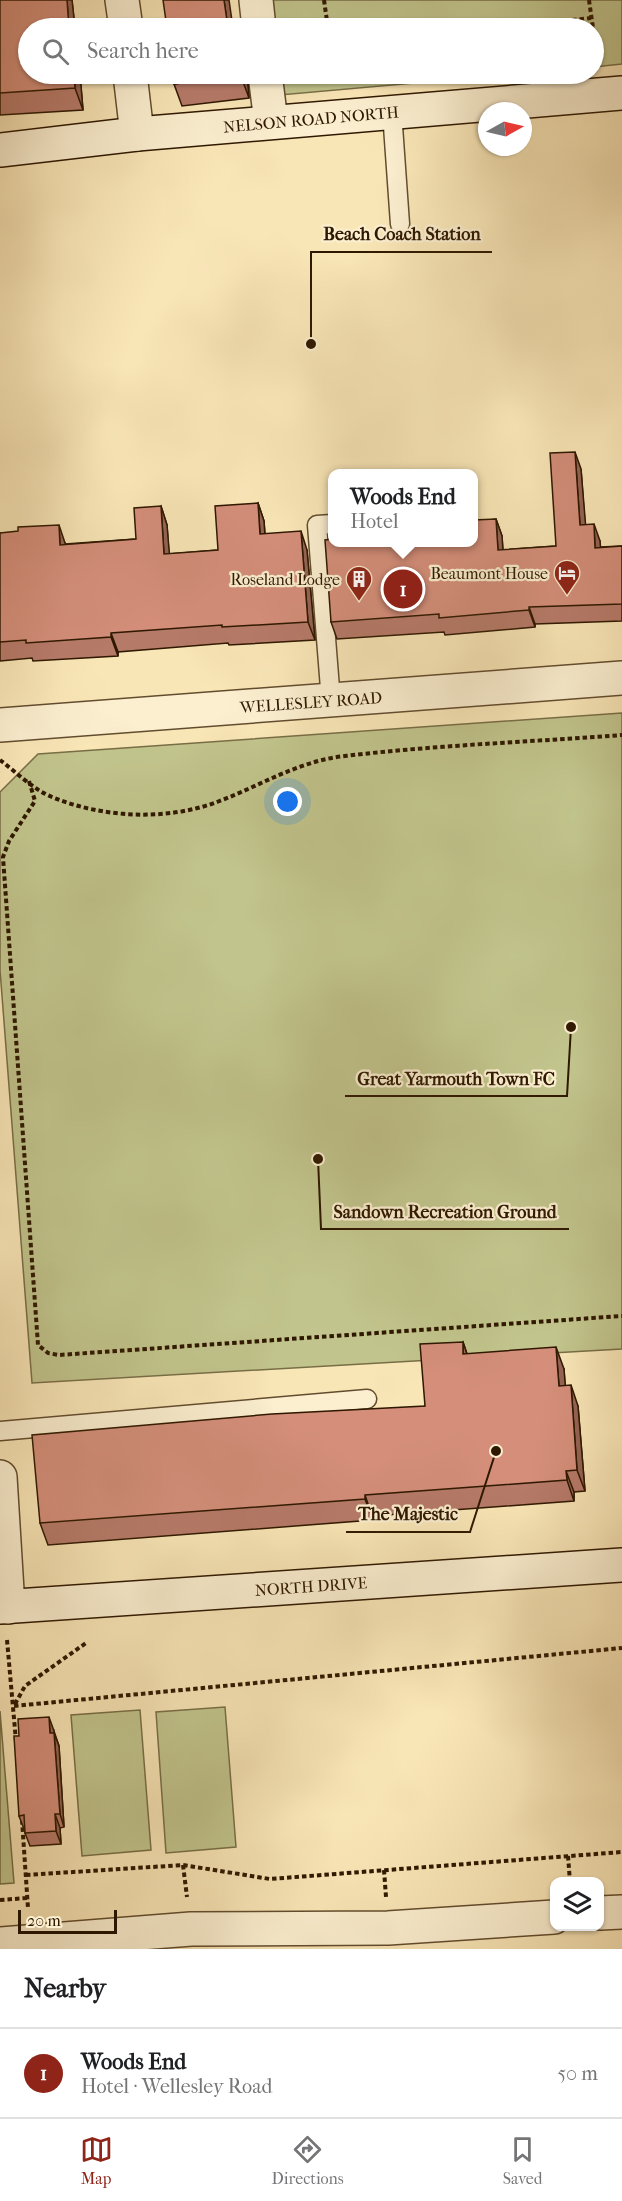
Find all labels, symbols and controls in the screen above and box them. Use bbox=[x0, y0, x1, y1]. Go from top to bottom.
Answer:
search box bbox=[18, 18, 604, 84]
icon: search bbox=[39, 35, 72, 68]
text: Search here bbox=[87, 38, 199, 64]
street label: NELSON ROAD NORTH bbox=[222, 102, 400, 137]
north arrow bbox=[478, 102, 532, 156]
callout: Beach Coach Station bbox=[311, 216, 492, 252]
text: Beach Coach Station bbox=[323, 224, 481, 245]
popup bbox=[328, 469, 478, 547]
text: Woods End bbox=[350, 484, 456, 510]
text: Hotel bbox=[350, 510, 398, 533]
hotel icon: Beaumont House bbox=[552, 558, 582, 596]
building icon: Roseland Lodge bbox=[344, 564, 374, 602]
place label: Beaumont House bbox=[430, 564, 548, 583]
pin: 1 bbox=[384, 566, 422, 612]
place label: Roseland Lodge bbox=[231, 570, 340, 589]
street label: WELLESLEY ROAD bbox=[238, 688, 383, 717]
your location bbox=[273, 787, 302, 816]
callout: Great Yarmouth Town FC bbox=[345, 1060, 567, 1096]
text: Great Yarmouth Town FC bbox=[357, 1069, 555, 1090]
callout: Sandown Recreation Ground bbox=[321, 1193, 569, 1229]
text: Sandown Recreation Ground bbox=[333, 1202, 558, 1223]
callout: The Majestic bbox=[346, 1496, 470, 1532]
text: The Majestic bbox=[357, 1504, 458, 1525]
street label: NORTH DRIVE bbox=[254, 1573, 368, 1600]
map controls bbox=[550, 1877, 604, 1931]
button: layers bbox=[550, 1877, 604, 1931]
scale bar bbox=[18, 1907, 117, 1934]
text: 20 m bbox=[27, 1911, 61, 1930]
text: Nearby bbox=[24, 1973, 106, 2004]
text: Woods End bbox=[81, 2049, 186, 2075]
text: 1 bbox=[40, 2062, 47, 2085]
text: 50 m bbox=[557, 2062, 598, 2085]
text: Hotel · Wellesley Road bbox=[81, 2075, 272, 2098]
tab: Map bbox=[80, 2133, 113, 2188]
tab: Directions bbox=[272, 2133, 344, 2188]
tab: Saved bbox=[503, 2133, 542, 2188]

